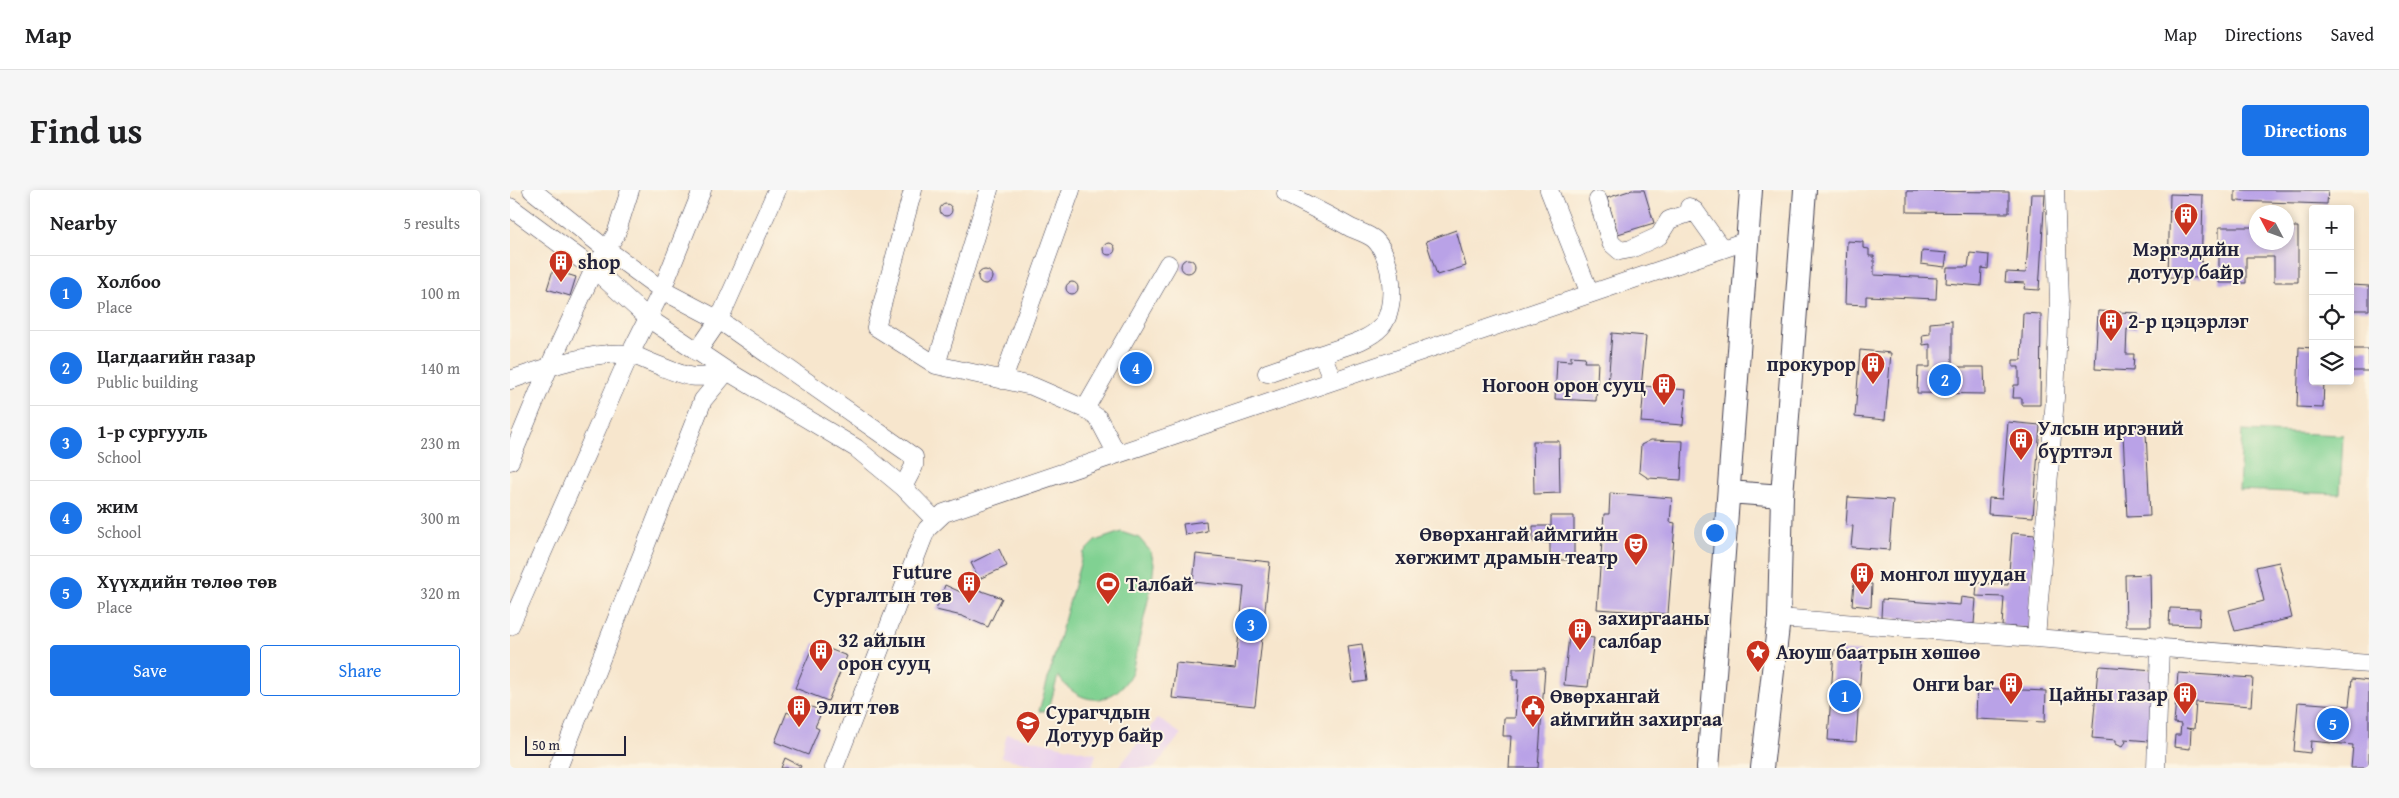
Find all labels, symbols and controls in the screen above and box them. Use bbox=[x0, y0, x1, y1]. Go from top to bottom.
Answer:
text: Map bbox=[25, 17, 72, 52]
text: Map bbox=[2164, 21, 2197, 48]
text: Directions bbox=[2225, 21, 2302, 48]
text: Saved bbox=[2330, 21, 2374, 48]
text: Find us bbox=[30, 105, 143, 156]
button: Directions bbox=[2242, 105, 2369, 156]
building icon: Мэргэдийн дотуур байр bbox=[2173, 202, 2199, 236]
north arrow bbox=[2249, 205, 2294, 250]
map controls bbox=[2309, 205, 2354, 385]
button: + bbox=[2309, 205, 2354, 250]
text: Nearby bbox=[50, 207, 117, 238]
text: 5 results bbox=[403, 211, 460, 235]
place label: Мэргэдийн дотуур байр bbox=[2128, 234, 2244, 286]
place label: shop bbox=[578, 247, 620, 276]
building icon: shop bbox=[548, 249, 574, 283]
button: − bbox=[2309, 250, 2354, 295]
text: Холбоо bbox=[97, 267, 161, 295]
text: 1 bbox=[62, 281, 70, 305]
text: 100 m bbox=[420, 281, 460, 305]
text: Place bbox=[97, 295, 132, 319]
button: locate bbox=[2309, 295, 2354, 340]
place label: 2-р цэцэрлэг bbox=[2128, 306, 2249, 335]
building icon: 2-р цэцэрлэг bbox=[2098, 308, 2124, 342]
button: layers bbox=[2309, 340, 2354, 385]
text: Цагдаагийн газар bbox=[97, 342, 256, 370]
pin: 4 bbox=[1120, 349, 1152, 387]
place label: прокурор bbox=[1767, 349, 1856, 378]
building icon: прокурор bbox=[1860, 351, 1886, 385]
text: 2 bbox=[62, 356, 70, 380]
text: 140 m bbox=[420, 356, 460, 380]
pin: 2 bbox=[1929, 361, 1961, 399]
text: Public building bbox=[97, 370, 198, 394]
place label: Ногоон орон сууц bbox=[1482, 370, 1646, 399]
building icon: Ногоон орон сууц bbox=[1651, 372, 1677, 406]
place label: Улсын иргэний бүртгэл bbox=[2038, 413, 2184, 465]
text: 1-р сургууль bbox=[97, 417, 208, 445]
building icon: Улсын иргэний бүртгэл bbox=[2008, 427, 2034, 461]
text: 3 bbox=[62, 431, 70, 455]
text: 230 m bbox=[420, 431, 460, 455]
text: School bbox=[97, 445, 141, 469]
text: жим bbox=[97, 492, 138, 520]
text: 4 bbox=[62, 506, 70, 530]
text: 300 m bbox=[420, 506, 460, 530]
place label: Өвөрхангай аймгийн хөгжимт драмын театр bbox=[1395, 519, 1618, 571]
text: School bbox=[97, 520, 141, 544]
your location bbox=[1702, 520, 1728, 546]
theatre icon: Өвөрхангай аймгийн хөгжимт драмын театр bbox=[1623, 532, 1649, 566]
place label: Future Сургалтын төв bbox=[813, 557, 952, 609]
place label: монгол шуудан bbox=[1880, 559, 2026, 588]
building icon: монгол шуудан bbox=[1849, 561, 1875, 595]
text: Хүүхдийн төлөө төв bbox=[97, 567, 277, 595]
place label: Талбай bbox=[1126, 569, 1194, 598]
building icon: Future Сургалтын төв bbox=[956, 570, 982, 604]
sports icon: Талбай bbox=[1095, 571, 1121, 605]
text: 5 bbox=[62, 581, 70, 605]
text: 320 m bbox=[420, 581, 460, 605]
text: Place bbox=[97, 595, 132, 619]
place label: захиргааны салбар bbox=[1598, 603, 1710, 655]
pin: 3 bbox=[1235, 606, 1267, 644]
building icon: захиргааны салбар bbox=[1567, 617, 1593, 651]
place label: 32 айлын орон сууц bbox=[838, 625, 931, 677]
place label: Аюуш баатрын хөшөө bbox=[1776, 637, 1981, 666]
building icon: 32 айлын орон сууц bbox=[808, 638, 834, 672]
place icon: Аюуш баатрын хөшөө bbox=[1745, 639, 1771, 673]
button: Save bbox=[50, 645, 250, 696]
button: Share bbox=[260, 645, 460, 696]
place label: Онги bar bbox=[1913, 669, 1994, 698]
building icon: Онги bar bbox=[1998, 671, 2024, 705]
pin: 1 bbox=[1829, 677, 1861, 715]
place label: Цайны газар bbox=[2049, 679, 2168, 708]
place label: Өвөрхангай аймгийн захиргаа bbox=[1550, 681, 1723, 733]
building icon: Цайны газар bbox=[2172, 681, 2198, 715]
place label: Элит төв bbox=[816, 692, 899, 721]
building icon: Элит төв bbox=[786, 694, 812, 728]
public building icon: Өвөрхангай аймгийн захиргаа bbox=[1520, 694, 1546, 728]
place label: Сурагчдын Дотуур байр bbox=[1045, 697, 1163, 749]
pin: 5 bbox=[2317, 705, 2349, 743]
school or university icon: Сурагчдын Дотуур байр bbox=[1015, 710, 1041, 744]
scale bar bbox=[525, 733, 626, 756]
text: 50 m bbox=[532, 735, 560, 755]

